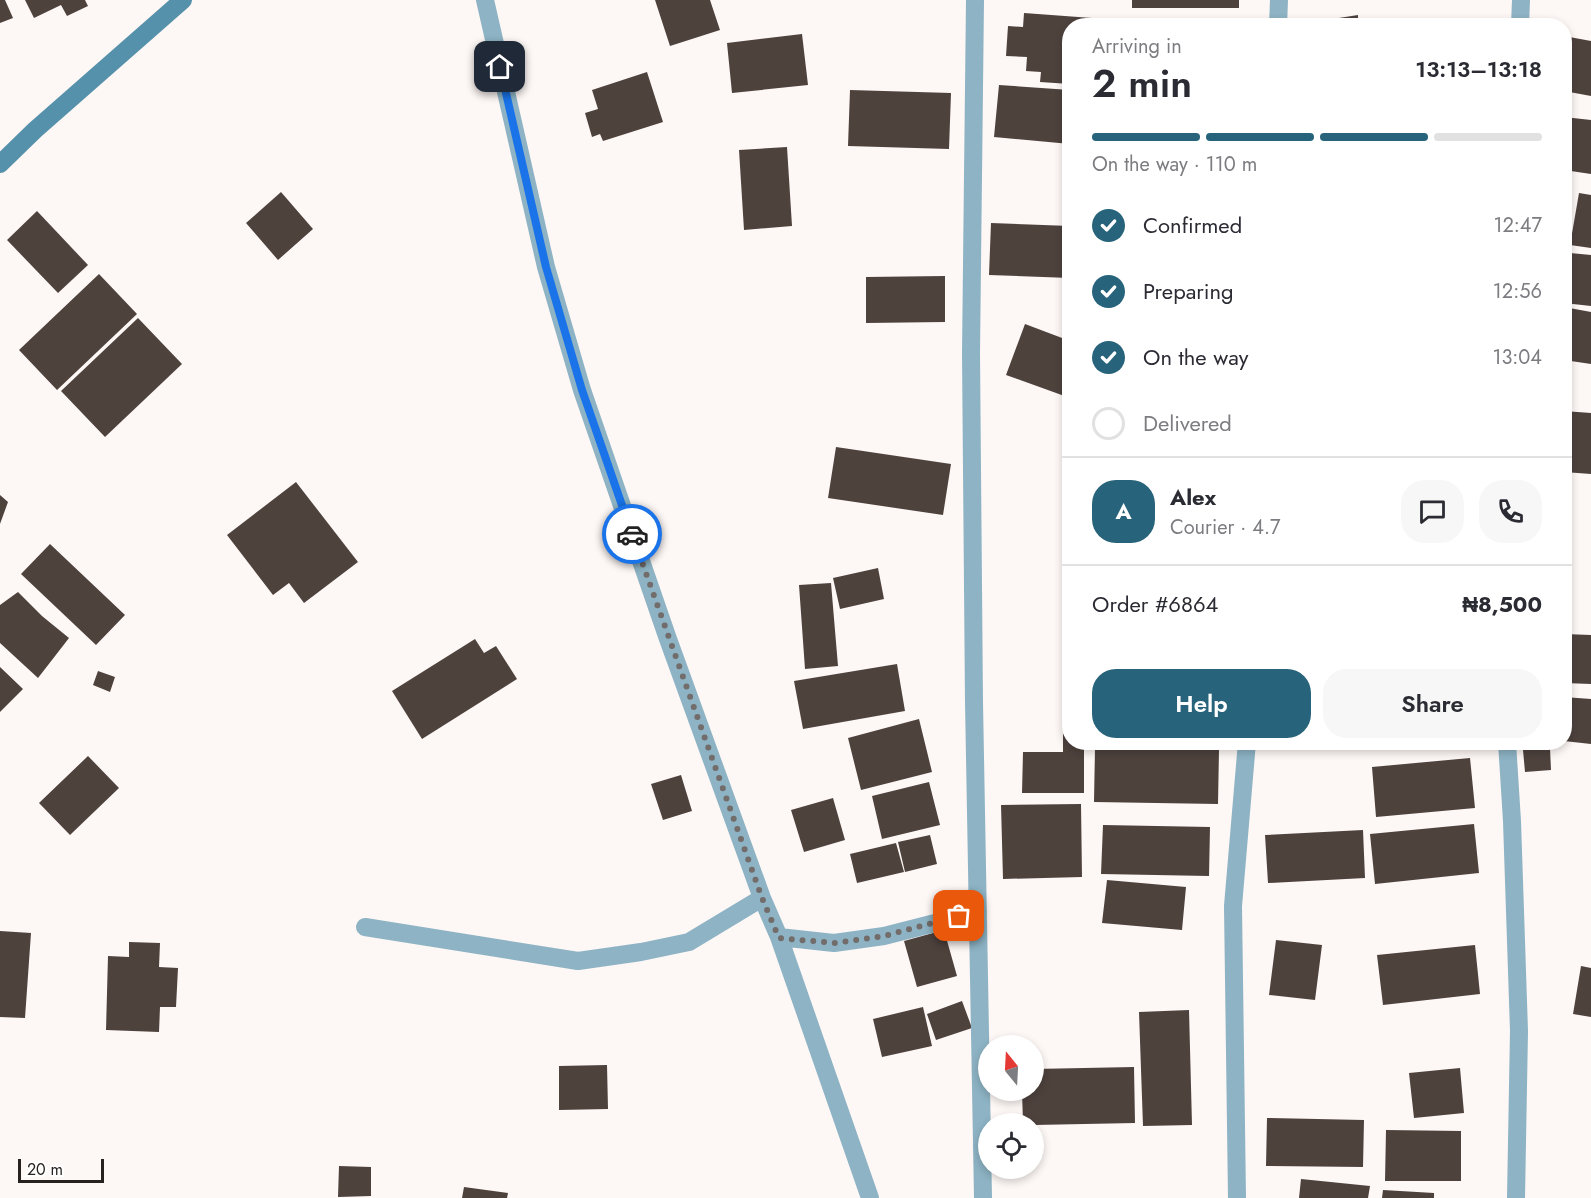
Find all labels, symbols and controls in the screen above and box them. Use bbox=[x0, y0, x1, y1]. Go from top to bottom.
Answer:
text: Arriving in bbox=[1092, 32, 1182, 61]
pin bbox=[474, 41, 525, 92]
icon: home bbox=[483, 50, 516, 83]
text: 13:13–13:18 bbox=[1415, 53, 1542, 85]
text: 2 min bbox=[1092, 55, 1192, 112]
text: On the way · 110 m bbox=[1092, 150, 1257, 179]
icon: check bbox=[1092, 209, 1125, 242]
text: Confirmed bbox=[1143, 209, 1242, 241]
text: 12:47 bbox=[1493, 211, 1542, 240]
icon: check bbox=[1092, 275, 1125, 308]
text: Preparing bbox=[1143, 275, 1234, 307]
text: 12:56 bbox=[1493, 277, 1542, 306]
icon: check bbox=[1092, 341, 1125, 374]
text: On the way bbox=[1143, 341, 1248, 373]
text: 13:04 bbox=[1492, 343, 1542, 372]
text: Delivered bbox=[1143, 407, 1232, 439]
button: chat bbox=[1401, 480, 1464, 543]
button: phone bbox=[1479, 480, 1542, 543]
text: Alex bbox=[1170, 481, 1216, 513]
text: A bbox=[1115, 495, 1132, 527]
courier bbox=[602, 504, 662, 564]
text: Courier · 4.7 bbox=[1170, 513, 1281, 542]
icon: car bbox=[616, 518, 649, 551]
text: Order #6864 bbox=[1092, 588, 1218, 620]
text: ₦8,500 bbox=[1462, 588, 1542, 620]
button: Help bbox=[1092, 669, 1311, 738]
button: Share bbox=[1323, 669, 1542, 738]
pin bbox=[933, 890, 984, 941]
icon: bag bbox=[942, 899, 975, 932]
north arrow bbox=[978, 1035, 1044, 1101]
map controls bbox=[978, 1035, 1044, 1179]
button: locate bbox=[978, 1113, 1044, 1179]
scale bar bbox=[18, 1156, 104, 1184]
text: 20 m bbox=[27, 1158, 63, 1181]

